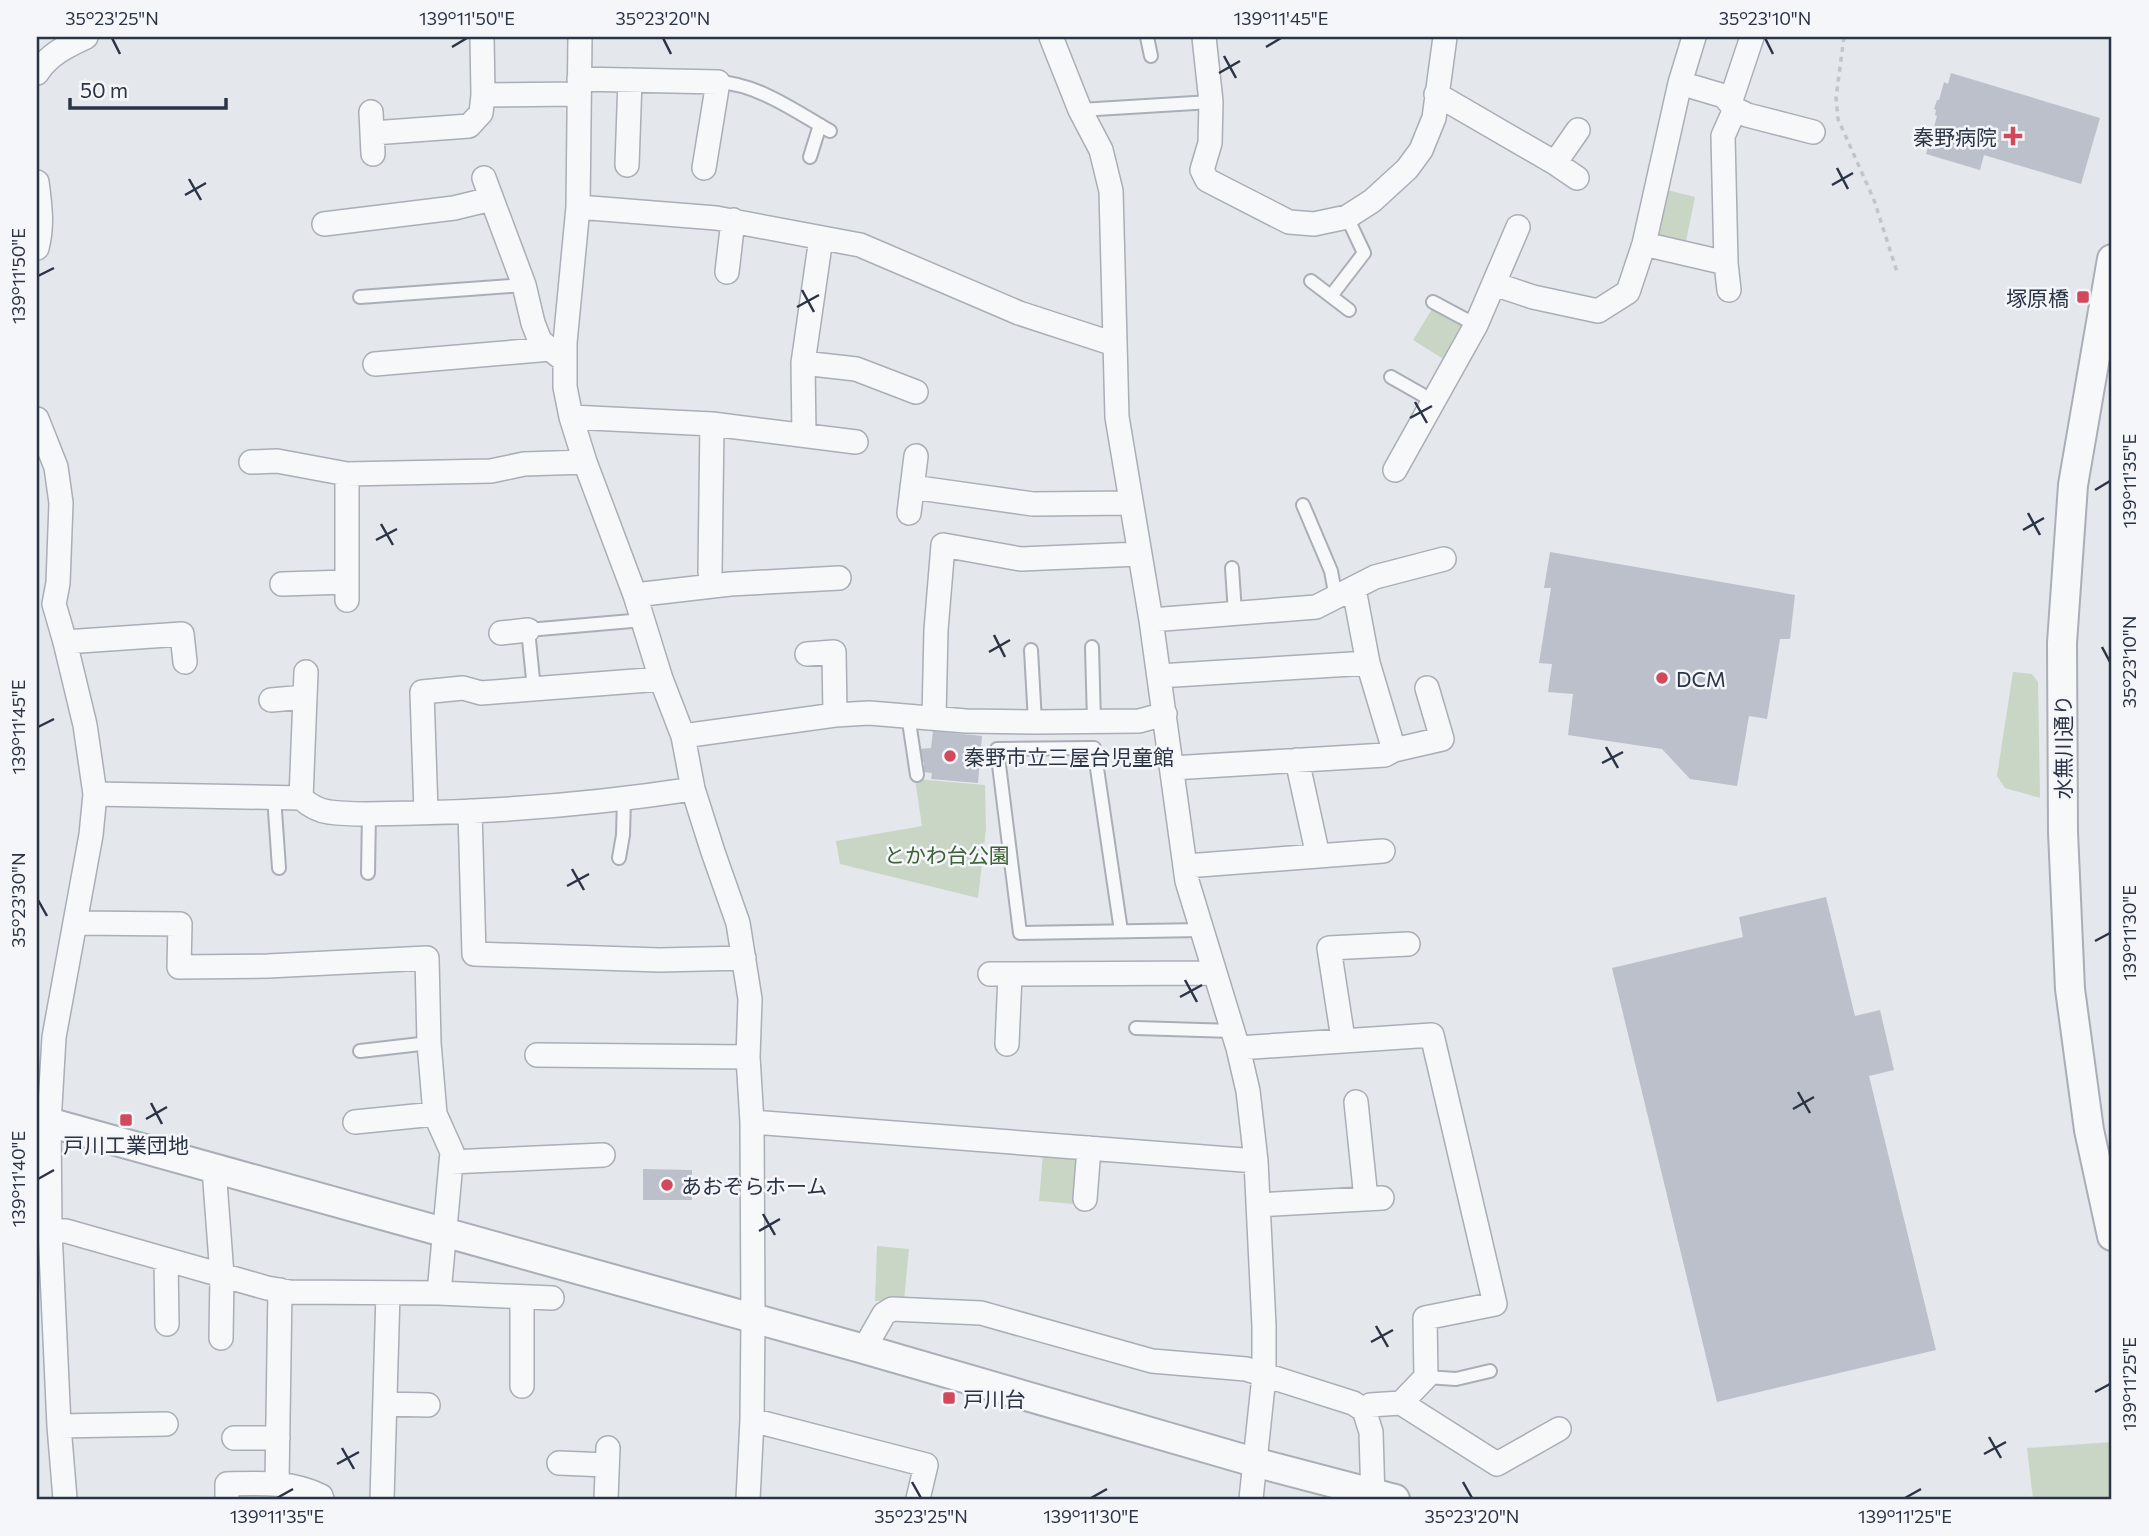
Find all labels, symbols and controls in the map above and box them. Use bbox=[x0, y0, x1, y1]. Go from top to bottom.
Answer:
text: 35°23'25"N bbox=[65, 7, 159, 29]
text: 139°11'50"E bbox=[419, 7, 515, 29]
text: 35°23'20"N bbox=[616, 7, 710, 29]
text: 139°11'45"E bbox=[1234, 7, 1328, 29]
text: 35°23'10"N bbox=[1719, 7, 1811, 29]
scale bar bbox=[70, 66, 226, 110]
text: 50 m bbox=[80, 77, 128, 102]
place label: 秦野病院 bbox=[1913, 124, 1997, 149]
marker: 秦野病院 bbox=[2003, 126, 2023, 146]
text: 139°11'50"E bbox=[7, 228, 29, 324]
place label: 塚原橋 bbox=[2006, 285, 2069, 310]
marker: 塚原橋 bbox=[2075, 289, 2091, 305]
text: 139°11'35"E bbox=[2118, 434, 2140, 528]
text: 35°23'10"N bbox=[2118, 616, 2140, 708]
place label: DCM bbox=[1676, 666, 1726, 691]
marker: DCM bbox=[1654, 670, 1670, 686]
text: 139°11'45"E bbox=[7, 680, 29, 774]
street label: 水無川通り bbox=[2050, 695, 2075, 800]
place label: 秦野市立三屋台児童館 bbox=[964, 744, 1174, 769]
marker: 秦野市立三屋台児童館 bbox=[942, 748, 958, 764]
park label: とかわ台公園 bbox=[884, 842, 1010, 867]
text: 35°23'30"N bbox=[7, 852, 29, 948]
text: 139°11'30"E bbox=[2118, 885, 2140, 981]
marker: 戸川工業団地 bbox=[118, 1112, 134, 1128]
text: 139°11'40"E bbox=[7, 1131, 29, 1227]
place label: 戸川工業団地 bbox=[63, 1132, 189, 1157]
place label: あおぞらホーム bbox=[681, 1173, 827, 1198]
marker: あおぞらホーム bbox=[659, 1177, 675, 1193]
text: 139°11'25"E bbox=[2118, 1337, 2140, 1431]
place label: 戸川台 bbox=[963, 1386, 1026, 1411]
marker: 戸川台 bbox=[941, 1390, 957, 1406]
text: 139°11'35"E bbox=[230, 1505, 324, 1527]
text: 35°23'25"N bbox=[874, 1505, 968, 1527]
text: 139°11'30"E bbox=[1043, 1505, 1139, 1527]
text: 35°23'20"N bbox=[1425, 1505, 1519, 1527]
text: 139°11'25"E bbox=[1858, 1505, 1952, 1527]

